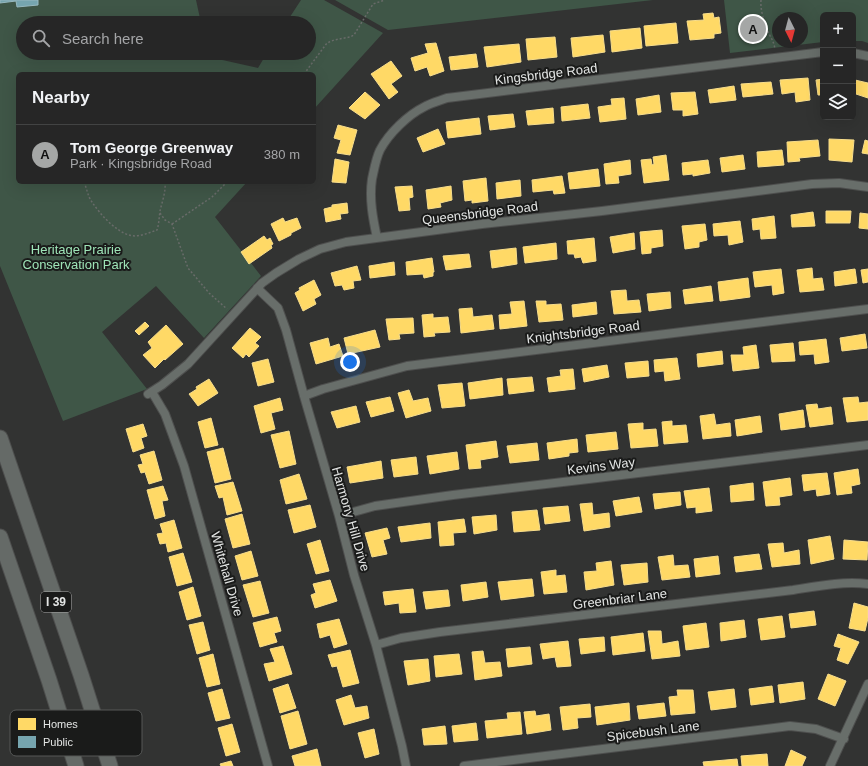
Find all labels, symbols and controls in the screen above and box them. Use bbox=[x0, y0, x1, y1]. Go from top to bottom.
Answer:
north arrow bbox=[772, 12, 808, 48]
map controls bbox=[820, 12, 856, 120]
button: + bbox=[820, 12, 856, 48]
pin: A bbox=[740, 14, 766, 44]
search box bbox=[16, 16, 316, 60]
icon: search bbox=[30, 27, 52, 49]
text: Search here bbox=[62, 30, 144, 47]
button: − bbox=[820, 48, 856, 84]
street label: Kingsbridge Road bbox=[494, 60, 598, 88]
button: layers bbox=[820, 84, 856, 120]
text: Nearby bbox=[32, 88, 90, 107]
text: Tom George Greenway bbox=[70, 139, 233, 156]
text: A bbox=[40, 147, 50, 162]
text: 380 m bbox=[264, 147, 300, 162]
text: Park · Kingsbridge Road bbox=[70, 156, 212, 171]
street label: Queensbridge Road bbox=[421, 198, 539, 228]
park label: Heritage Prairie Conservation Park bbox=[23, 242, 130, 272]
street label: Knightsbridge Road bbox=[525, 318, 641, 346]
your location bbox=[340, 352, 360, 372]
street label: Kevins Way bbox=[566, 454, 636, 478]
street label: Harmony Hill Drive bbox=[329, 465, 373, 573]
street label: Whitehall Drive bbox=[208, 530, 246, 618]
street label: Greenbriar Lane bbox=[572, 586, 668, 612]
road number: I 39 bbox=[41, 592, 71, 612]
legend bbox=[10, 710, 142, 756]
text: Homes bbox=[43, 718, 78, 730]
street label: Spicebush Lane bbox=[606, 718, 700, 744]
text: Public bbox=[43, 736, 73, 748]

